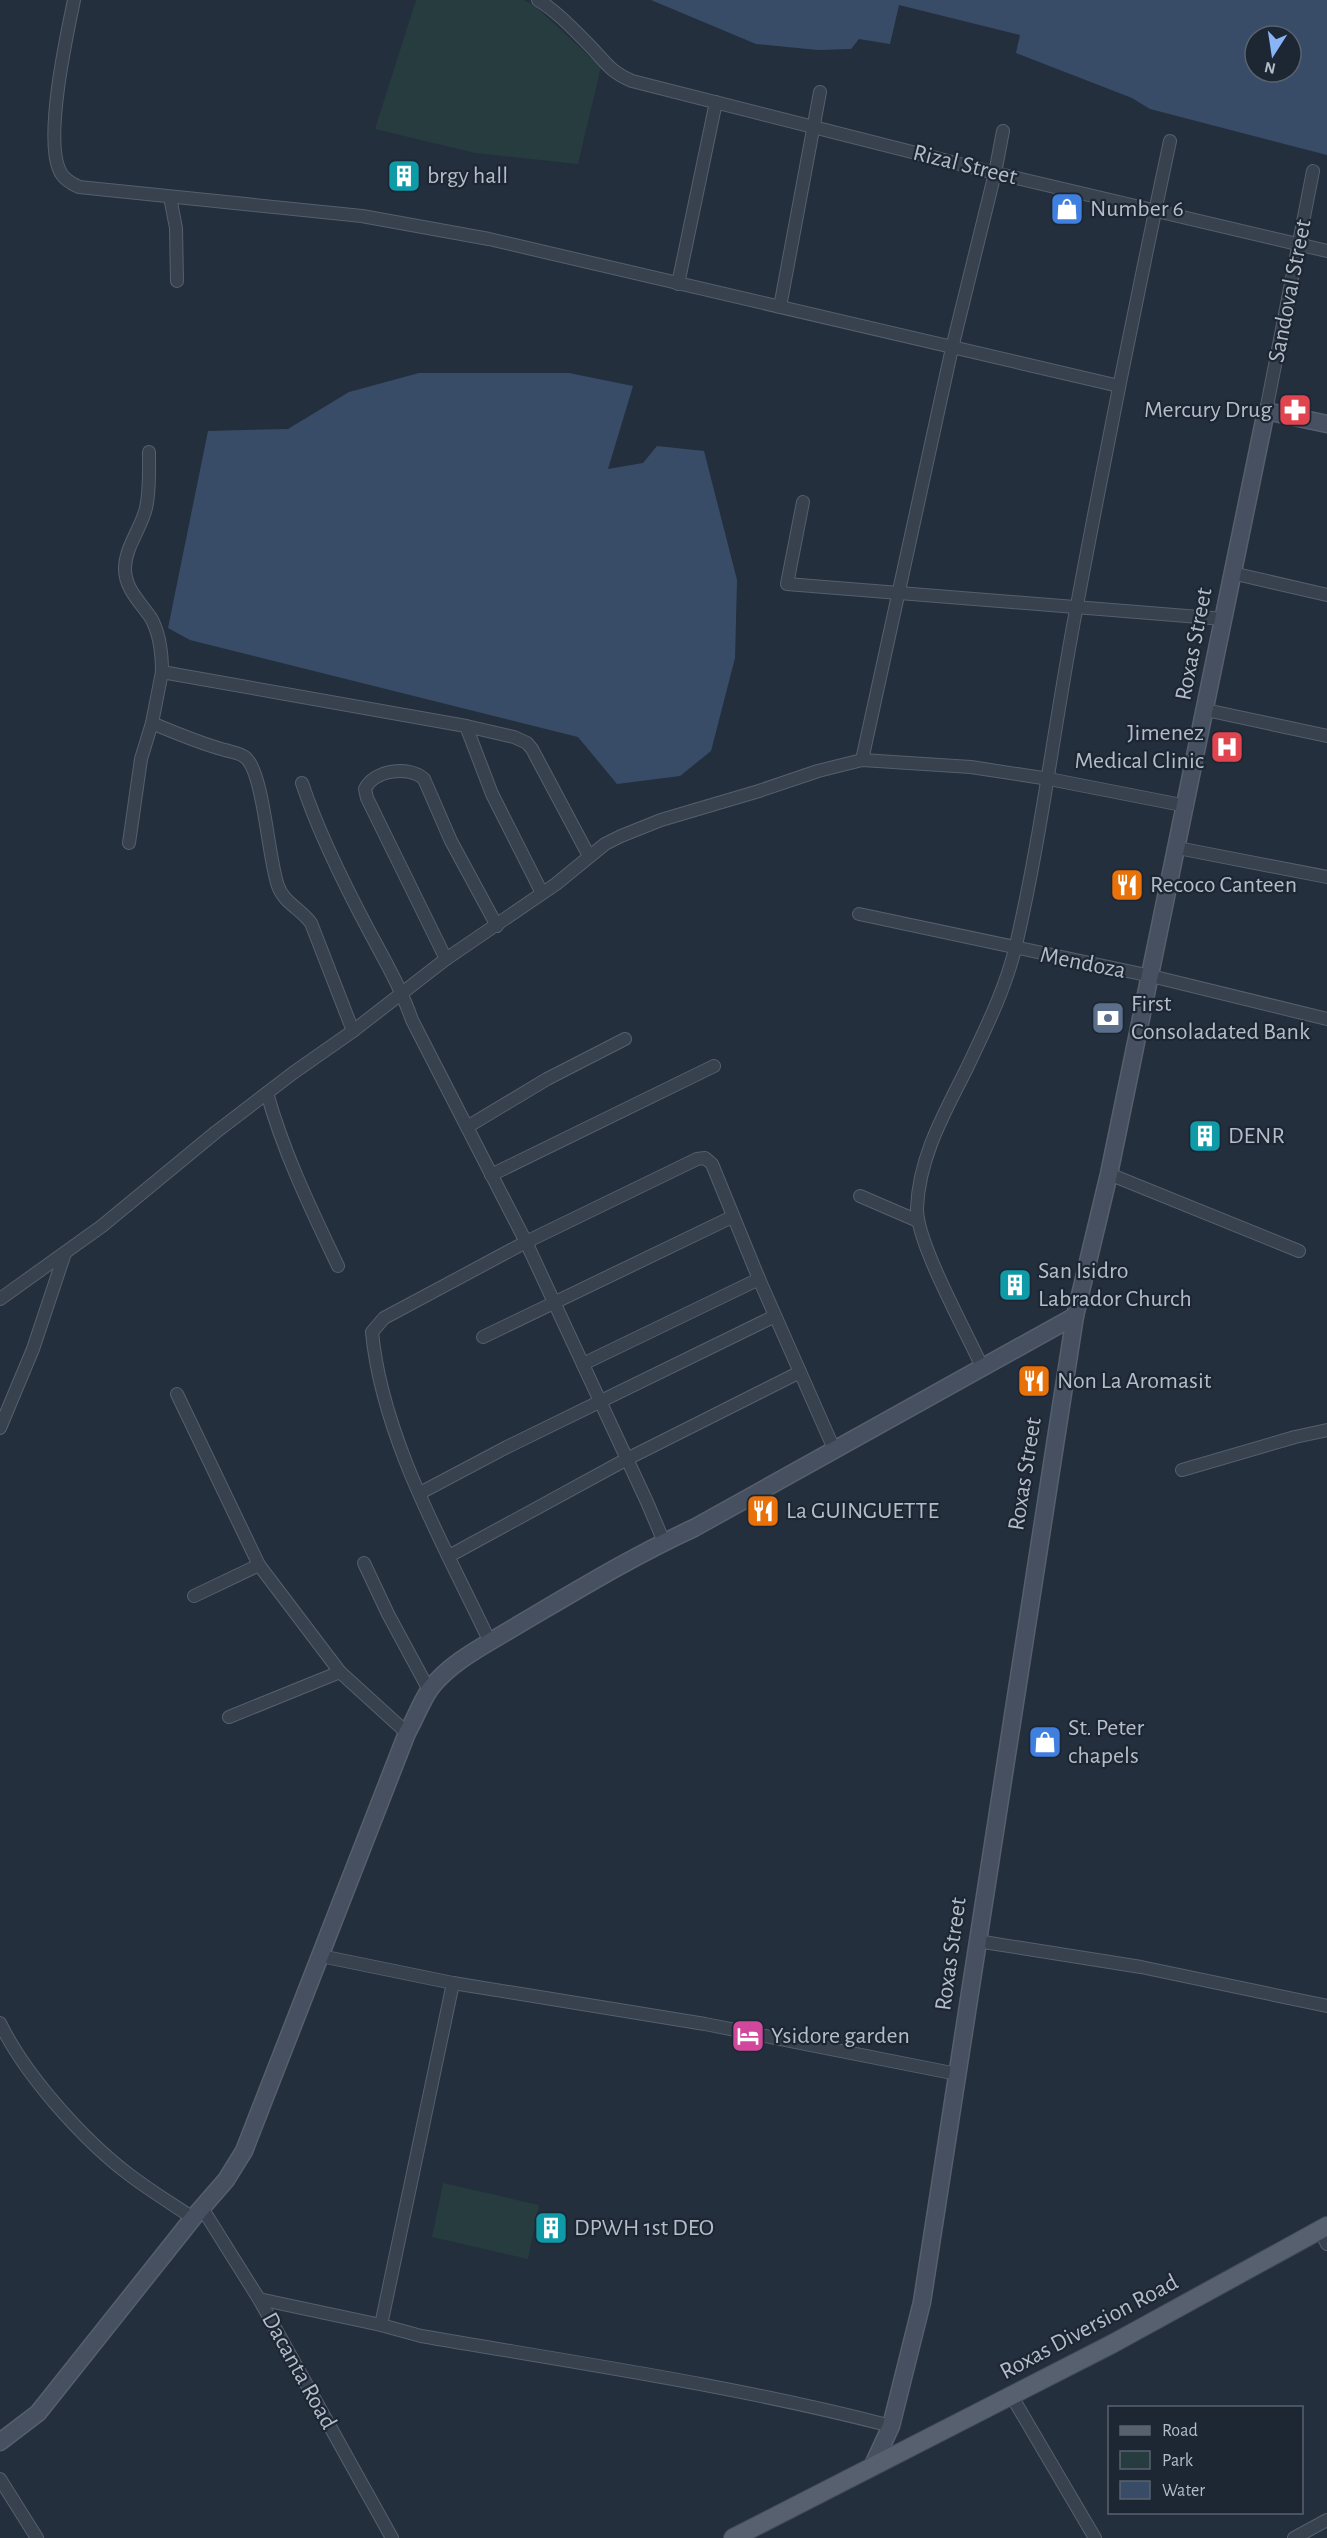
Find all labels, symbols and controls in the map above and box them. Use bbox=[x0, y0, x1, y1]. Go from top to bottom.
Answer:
north arrow bbox=[1243, 24, 1303, 84]
text: N bbox=[1263, 59, 1277, 77]
street label: Rizal Street bbox=[910, 140, 1020, 190]
building icon: brgy hall bbox=[386, 158, 422, 194]
place label: brgy hall bbox=[427, 164, 508, 188]
shop icon: Number 6 bbox=[1049, 191, 1085, 227]
place label: Number 6 bbox=[1090, 197, 1184, 221]
street label: Sandoval Street bbox=[1264, 217, 1316, 365]
pharmacy icon: Mercury Drug bbox=[1277, 392, 1313, 428]
place label: Mercury Drug bbox=[1144, 398, 1272, 422]
street label: Roxas Street bbox=[1171, 585, 1217, 702]
place label: Jimenez Medical Clinic bbox=[1075, 721, 1204, 773]
hospital icon: Jimenez Medical Clinic bbox=[1209, 729, 1245, 765]
restaurant icon: Recoco Canteen bbox=[1109, 867, 1145, 903]
place label: Recoco Canteen bbox=[1150, 873, 1297, 897]
street label: Mendoza bbox=[1038, 943, 1128, 983]
place label: First Consoladated Bank bbox=[1131, 992, 1310, 1044]
bank icon: First Consoladated Bank bbox=[1090, 1000, 1126, 1036]
building icon: DENR bbox=[1187, 1118, 1223, 1154]
place label: DENR bbox=[1228, 1124, 1285, 1148]
place label: San Isidro Labrador Church bbox=[1038, 1259, 1192, 1311]
building icon: San Isidro Labrador Church bbox=[997, 1267, 1033, 1303]
restaurant icon: Non La Aromasit bbox=[1016, 1363, 1052, 1399]
place label: Non La Aromasit bbox=[1057, 1369, 1212, 1393]
street label: Roxas Street bbox=[1004, 1415, 1046, 1532]
restaurant icon: La GUINGUETTE bbox=[745, 1493, 781, 1529]
place label: La GUINGUETTE bbox=[786, 1499, 939, 1523]
place label: St. Peter chapels bbox=[1068, 1716, 1145, 1768]
shop icon: St. Peter chapels bbox=[1027, 1724, 1063, 1760]
street label: Roxas Street bbox=[931, 1895, 971, 2012]
hotel icon: Ysidore garden bbox=[730, 2018, 766, 2054]
place label: Ysidore garden bbox=[771, 2024, 910, 2048]
building icon: DPWH 1st DEO bbox=[533, 2210, 569, 2246]
place label: DPWH 1st DEO bbox=[574, 2216, 714, 2240]
street label: Roxas Diversion Road bbox=[996, 2270, 1182, 2384]
street label: Dacanta Road bbox=[257, 2309, 341, 2433]
legend bbox=[1108, 2406, 1303, 2514]
text: Road bbox=[1162, 2422, 1198, 2440]
text: Park bbox=[1162, 2452, 1194, 2470]
text: Water bbox=[1162, 2482, 1205, 2500]

